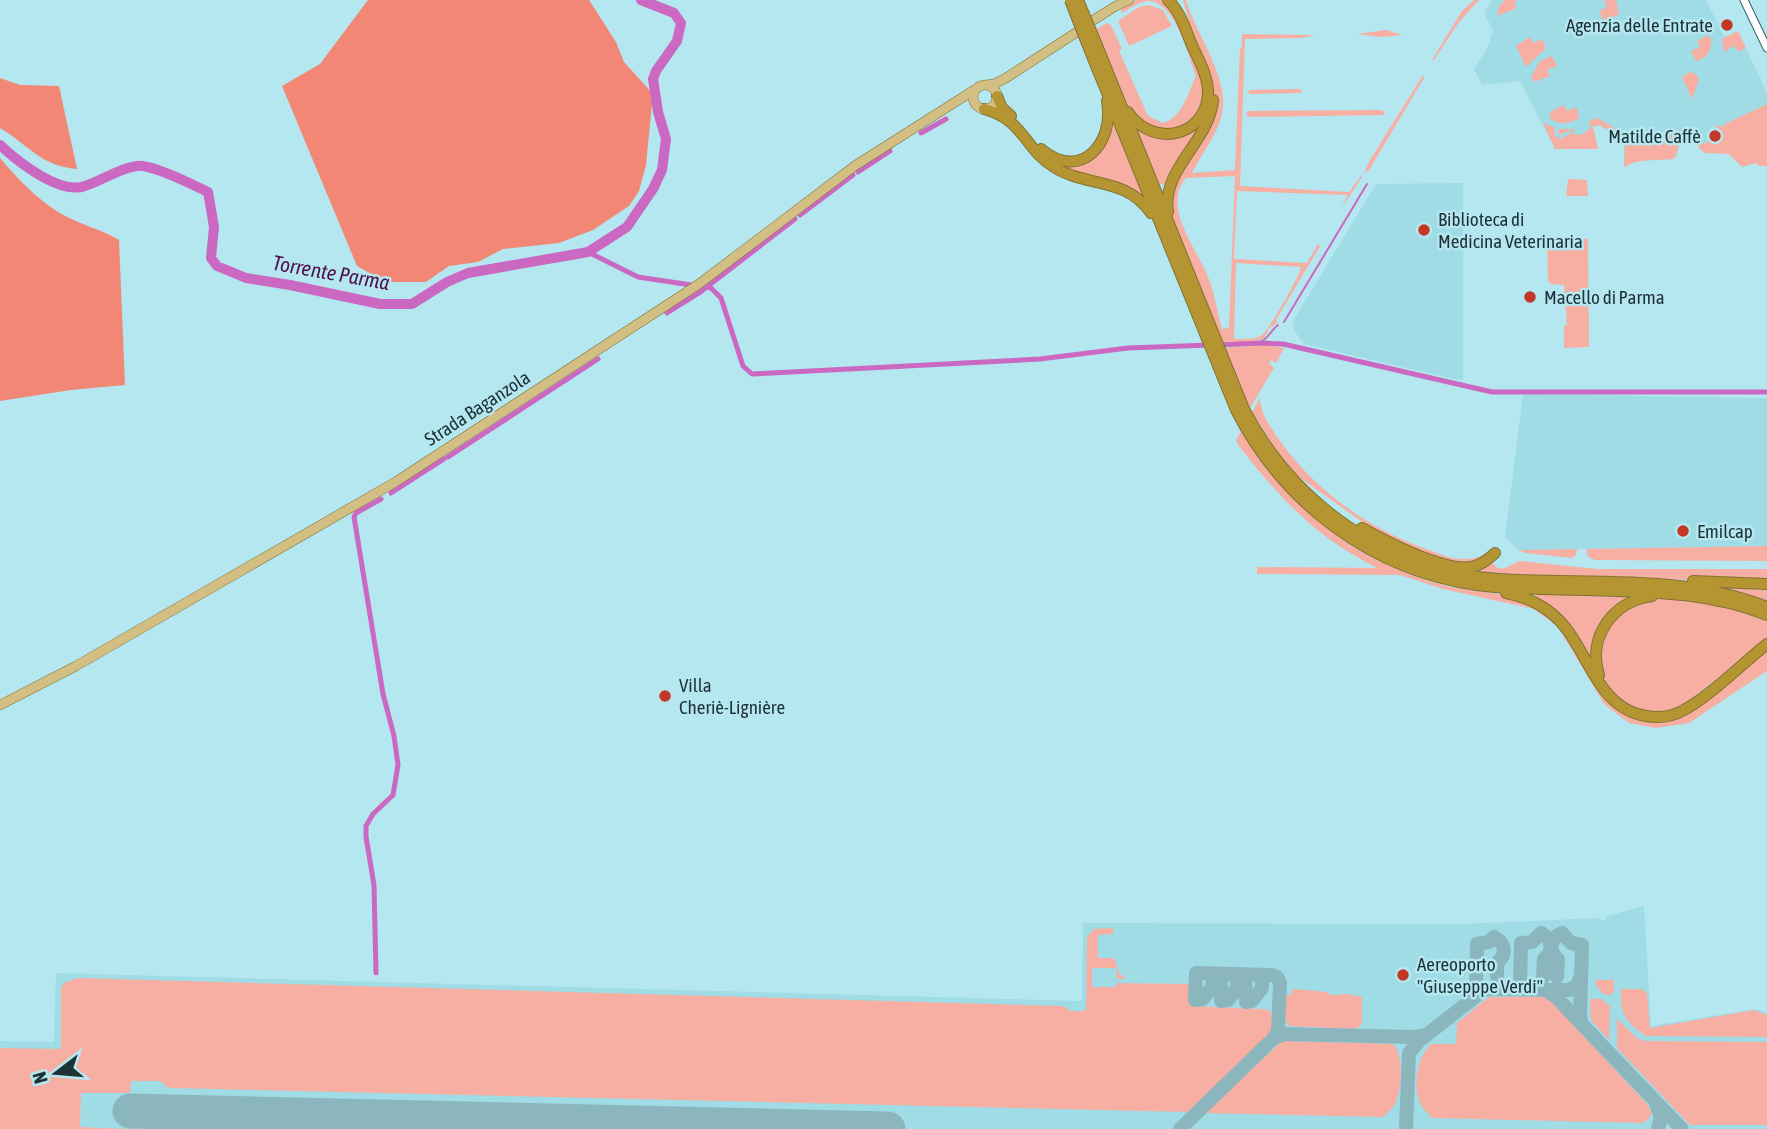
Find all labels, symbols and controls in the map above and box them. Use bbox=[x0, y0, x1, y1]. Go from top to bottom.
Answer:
place label: Agenzia delle Entrate bbox=[1566, 14, 1713, 36]
marker: Agenzia delle Entrate bbox=[1719, 17, 1735, 33]
place label: Matilde Caffè bbox=[1608, 125, 1701, 147]
marker: Matilde Caffè bbox=[1707, 128, 1723, 144]
place label: Biblioteca di Medicina Veterinaria bbox=[1438, 208, 1583, 252]
marker: Biblioteca di Medicina Veterinaria bbox=[1416, 222, 1432, 238]
water label: Torrente Parma bbox=[271, 250, 392, 294]
place label: Macello di Parma bbox=[1544, 286, 1665, 308]
marker: Macello di Parma bbox=[1522, 289, 1538, 305]
street label: Strada Baganzola bbox=[420, 366, 534, 450]
place label: Emilcap bbox=[1697, 520, 1753, 542]
marker: Emilcap bbox=[1675, 523, 1691, 539]
place label: Villa Cheriè-Lignière bbox=[679, 674, 785, 718]
marker: Villa Cheriè-Lignière bbox=[657, 688, 673, 704]
place label: Aereoporto "Giusepppe Verdi" bbox=[1417, 953, 1543, 997]
marker: Aereoporto "Giusepppe Verdi" bbox=[1395, 967, 1411, 983]
north arrow bbox=[21, 1038, 91, 1108]
text: N bbox=[28, 1069, 52, 1086]

